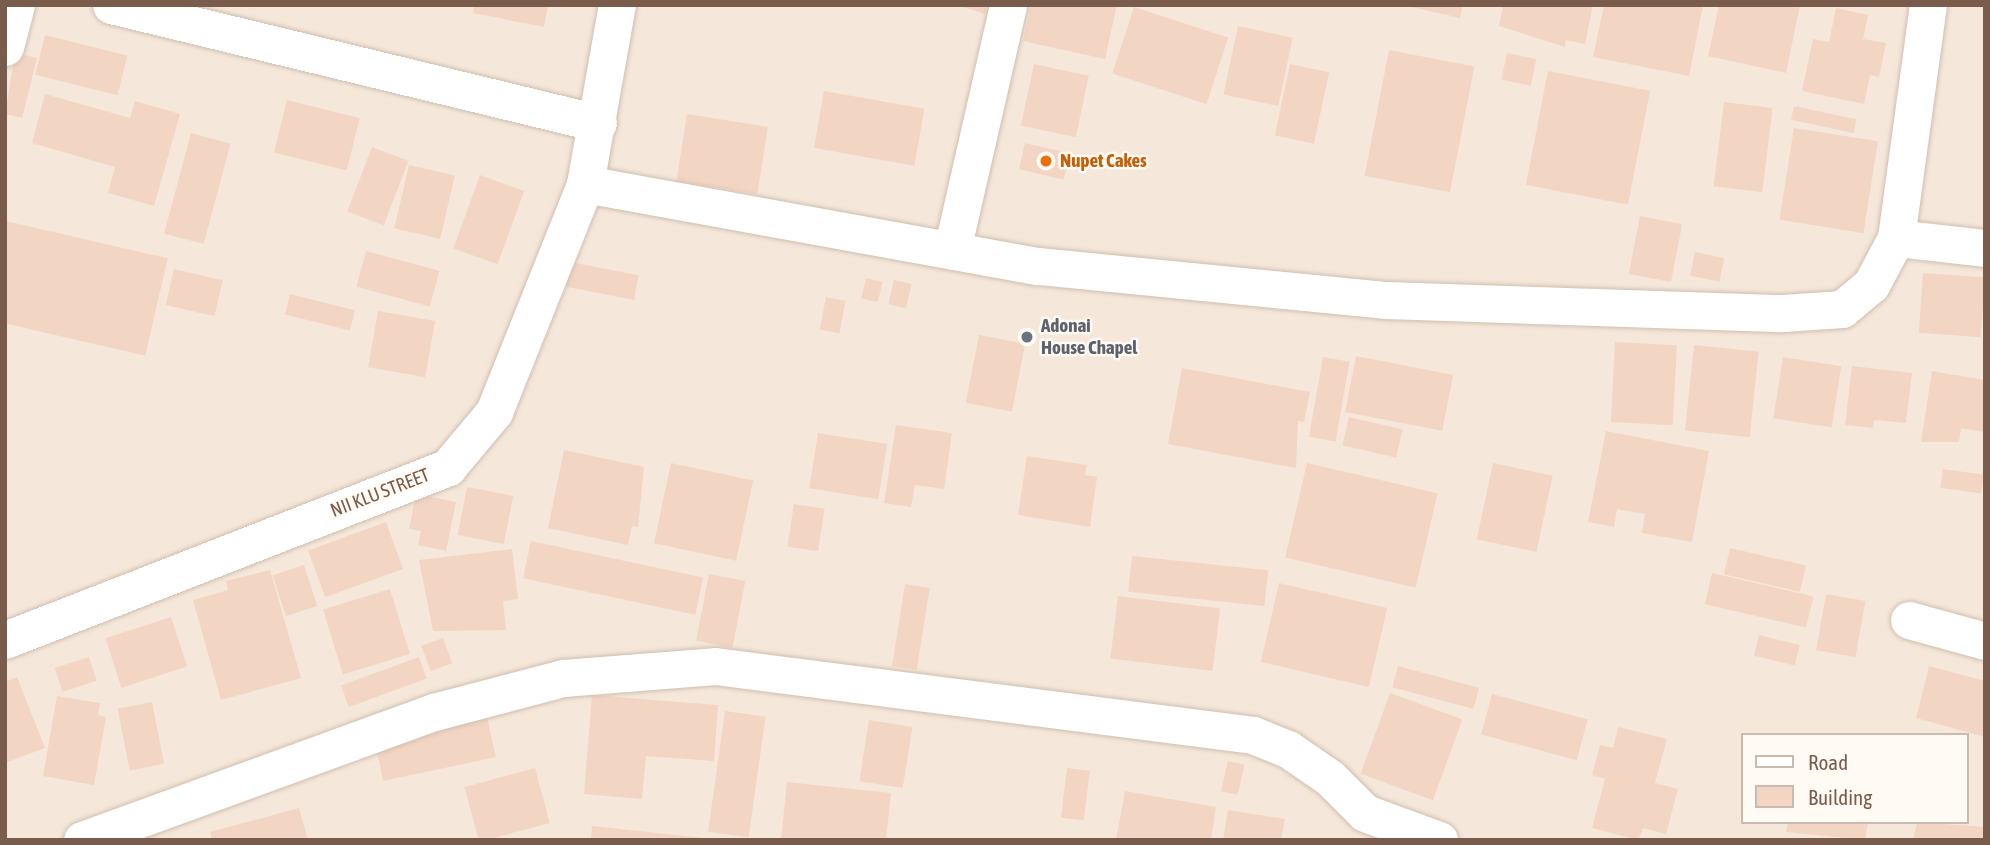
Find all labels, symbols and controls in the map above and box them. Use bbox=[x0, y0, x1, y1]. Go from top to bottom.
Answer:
place label: Nupet Cakes bbox=[1060, 150, 1147, 172]
marker: Nupet Cakes bbox=[1038, 153, 1054, 169]
place label: Adonai House Chapel bbox=[1041, 315, 1137, 359]
marker: Adonai House Chapel bbox=[1019, 329, 1035, 345]
street label: NII KLU STREET bbox=[327, 464, 433, 522]
legend bbox=[1742, 733, 1969, 824]
text: Road bbox=[1808, 750, 1848, 774]
text: Building bbox=[1808, 785, 1872, 809]

